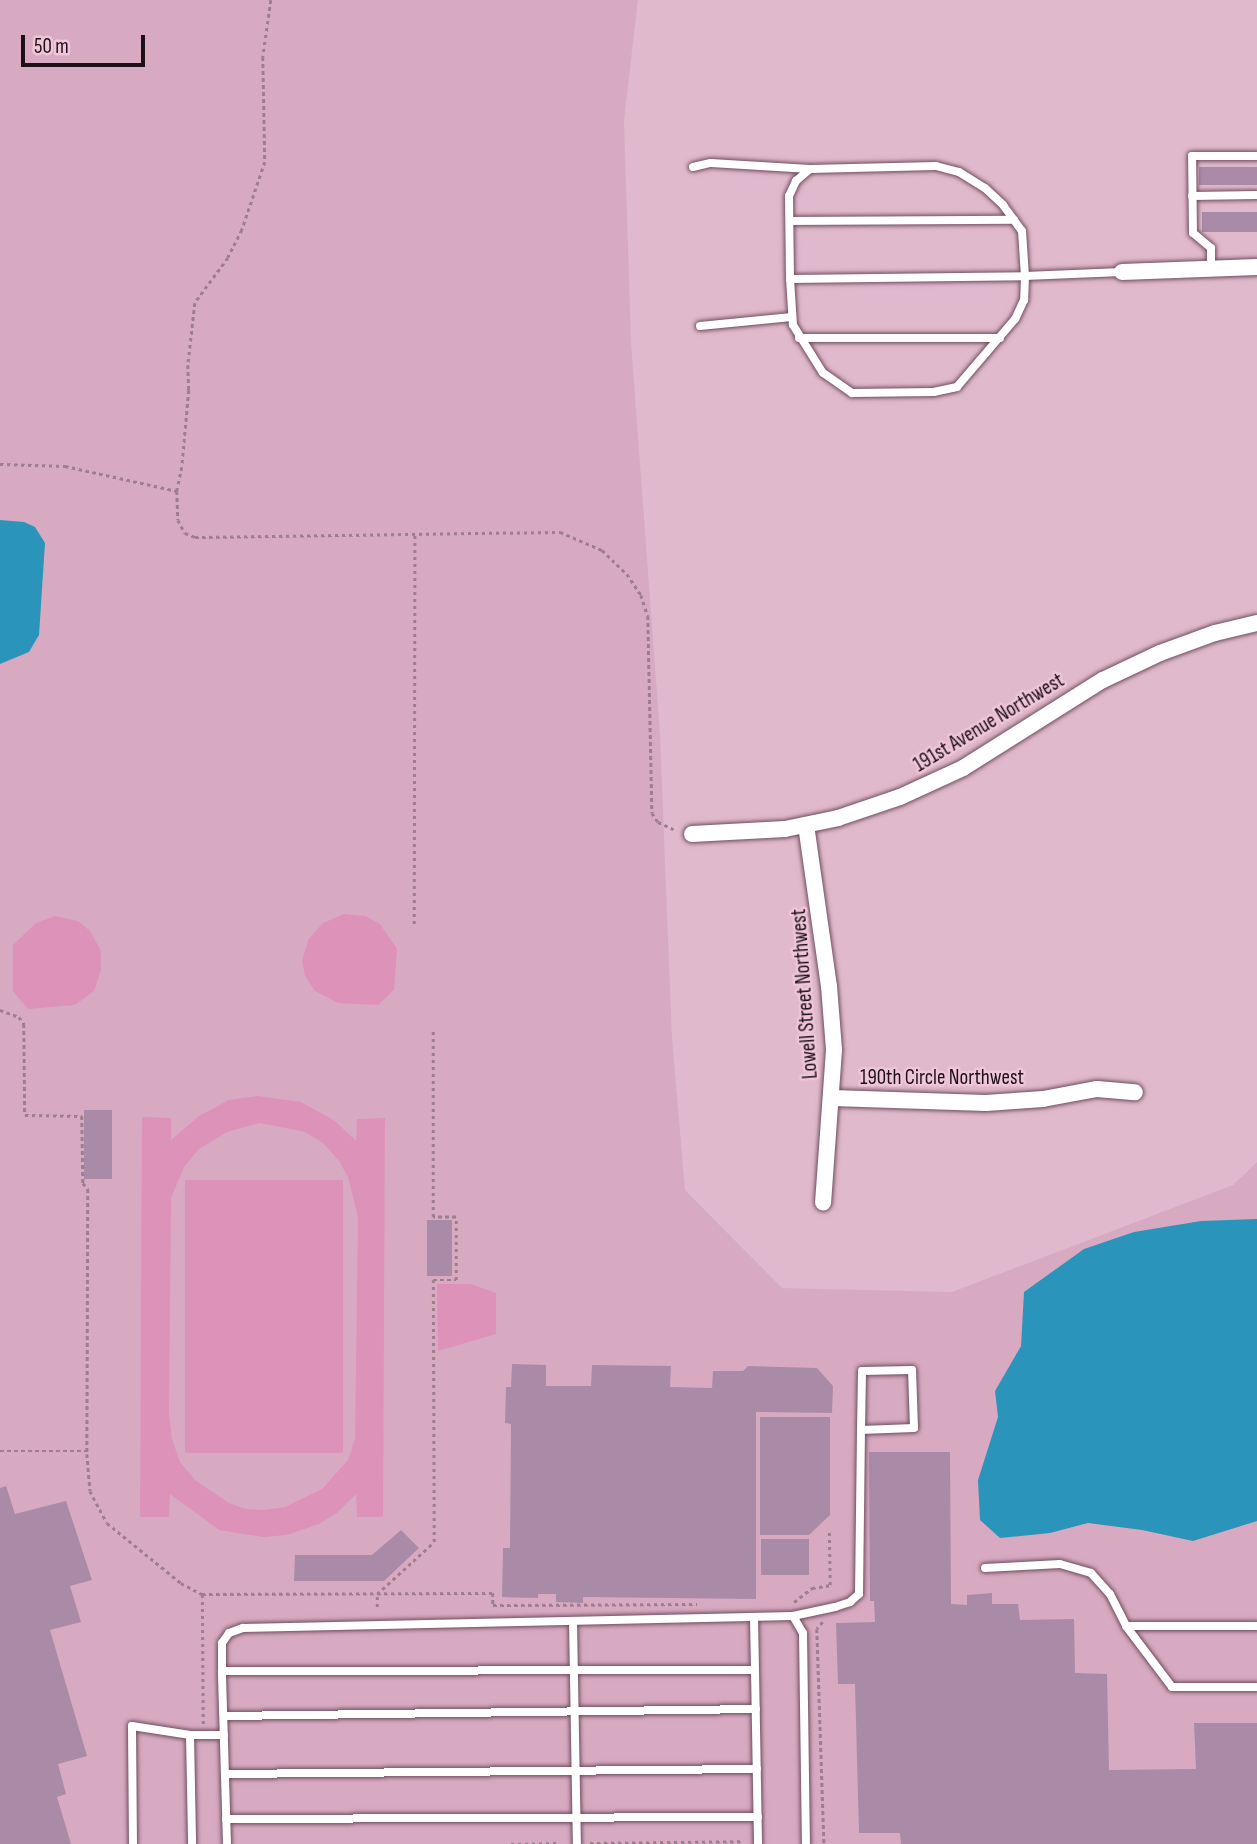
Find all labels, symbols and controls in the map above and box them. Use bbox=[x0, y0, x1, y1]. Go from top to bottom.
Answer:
scale bar bbox=[24, 21, 149, 65]
text: 50 m bbox=[34, 34, 69, 59]
street label: 191st Avenue Northwest bbox=[909, 668, 1069, 778]
street label: Lowell Street Northwest bbox=[786, 908, 824, 1080]
street label: 190th Circle Northwest bbox=[860, 1065, 1024, 1091]

